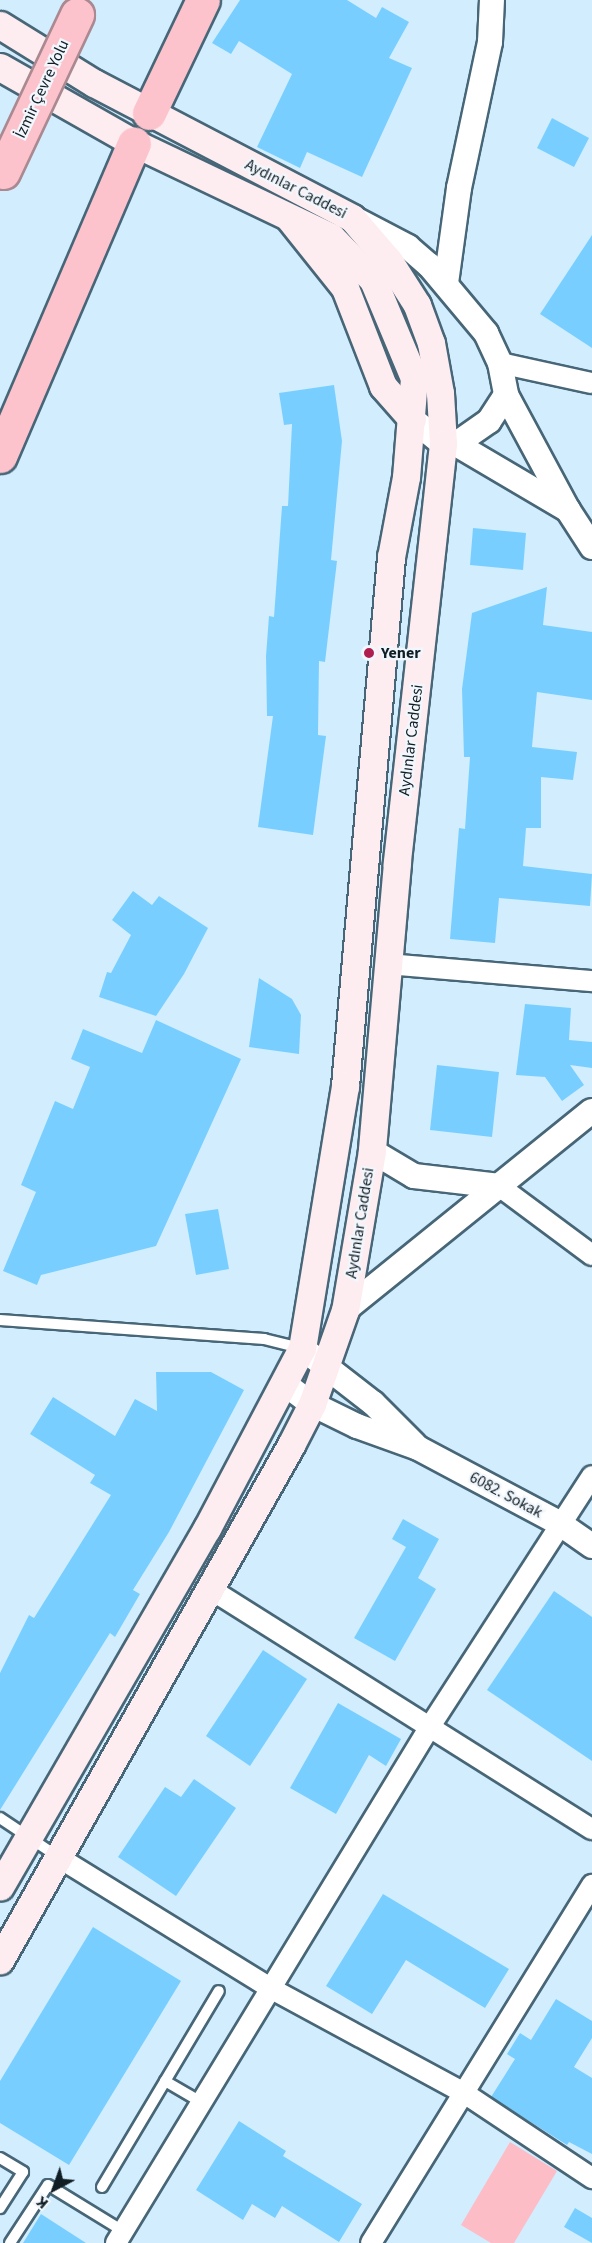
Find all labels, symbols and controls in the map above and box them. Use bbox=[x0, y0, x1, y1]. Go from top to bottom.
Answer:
street label: İzmir Çevre Yolu bbox=[11, 37, 73, 141]
street label: Aydınlar Caddesi bbox=[242, 155, 350, 223]
place label: Yener bbox=[381, 643, 421, 663]
marker: Yener bbox=[362, 646, 376, 660]
street label: Aydınlar Caddesi bbox=[395, 683, 427, 797]
street label: Aydınlar Caddesi bbox=[342, 1166, 378, 1280]
street label: 6082. Sokak bbox=[466, 1468, 546, 1522]
north arrow bbox=[24, 2159, 84, 2219]
text: K bbox=[31, 2191, 53, 2214]

